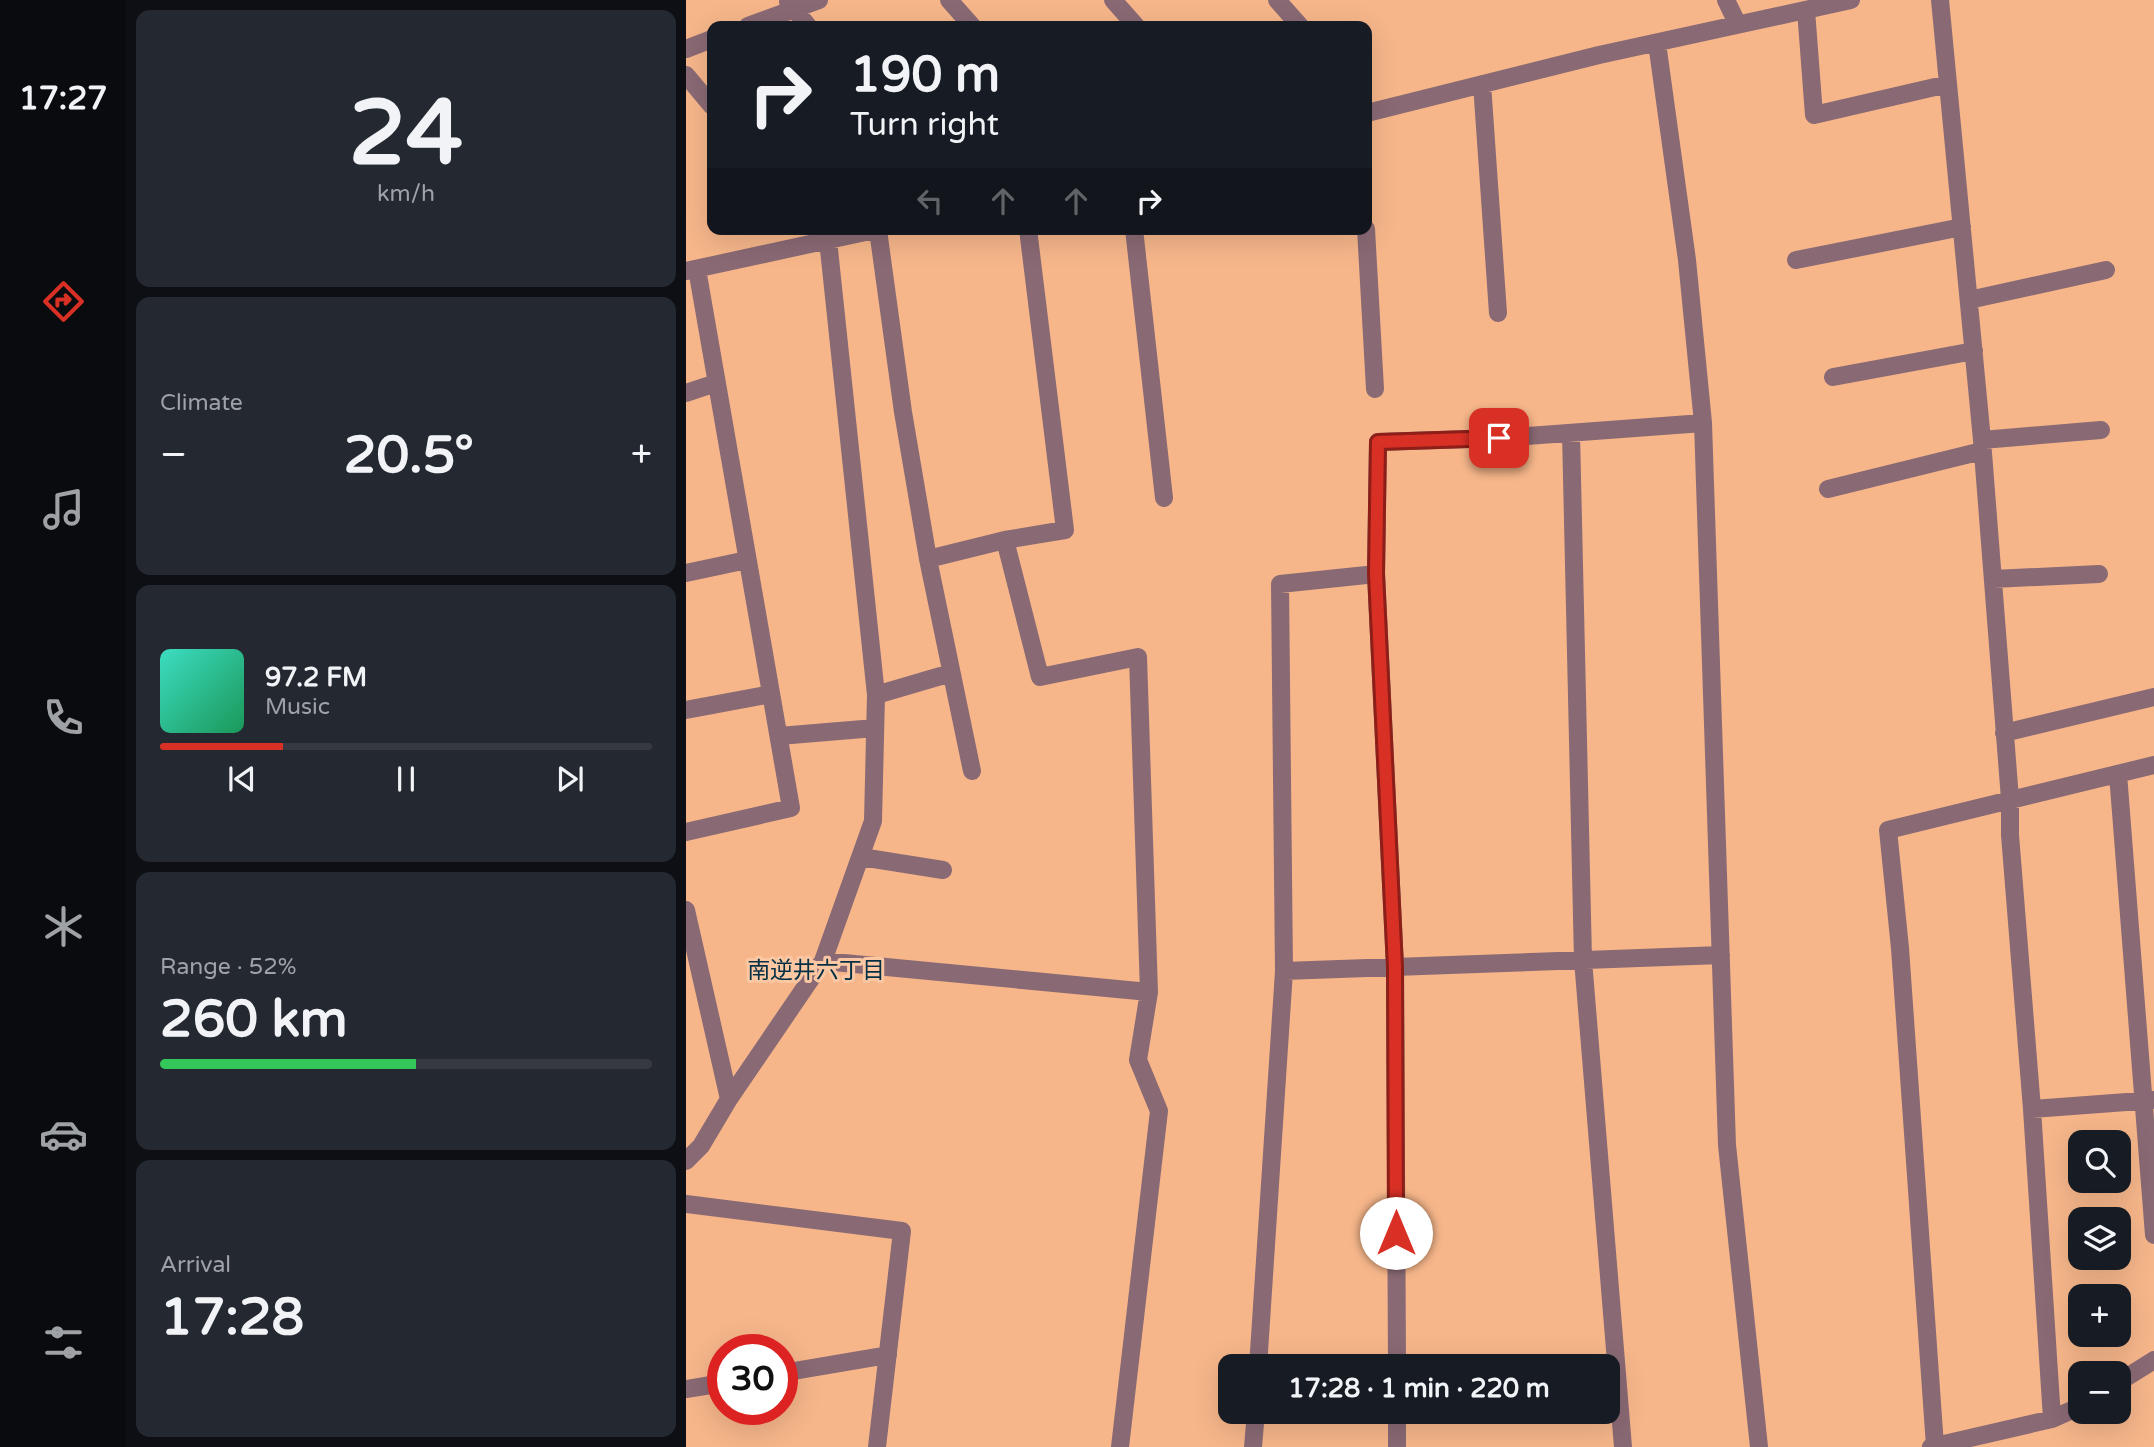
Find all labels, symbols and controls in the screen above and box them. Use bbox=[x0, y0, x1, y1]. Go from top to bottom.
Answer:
text: 190 m bbox=[850, 46, 1000, 105]
icon: right bbox=[735, 49, 826, 140]
text: 24 bbox=[349, 79, 463, 189]
text: 17:27 bbox=[19, 80, 107, 118]
text: Turn right bbox=[850, 106, 999, 144]
text: km/h bbox=[377, 180, 435, 208]
icon: left bbox=[911, 182, 949, 220]
icon: ahead bbox=[984, 182, 1022, 220]
icon: ahead bbox=[1057, 182, 1095, 220]
icon: right bbox=[1130, 182, 1168, 220]
icon: directions bbox=[39, 277, 88, 326]
text: Climate bbox=[160, 389, 243, 417]
pin bbox=[1469, 408, 1529, 468]
icon: arrive bbox=[1480, 419, 1518, 457]
text: 20.5° bbox=[344, 424, 474, 487]
text: − bbox=[160, 432, 187, 478]
text: + bbox=[631, 432, 652, 478]
icon: music bbox=[39, 485, 88, 534]
text: 97.2 FM bbox=[265, 662, 367, 693]
icon: phone bbox=[39, 693, 88, 742]
text: Music bbox=[265, 693, 330, 721]
icon: previous bbox=[223, 760, 261, 798]
icon: pause bbox=[387, 760, 425, 798]
icon: next bbox=[551, 760, 589, 798]
icon: climate bbox=[39, 902, 88, 951]
text: Range · 52% bbox=[160, 953, 296, 981]
district label: 南逆井六丁目 bbox=[747, 957, 885, 985]
text: 260 km bbox=[160, 988, 348, 1051]
icon: car bbox=[39, 1110, 88, 1159]
map controls bbox=[2068, 1130, 2131, 1424]
button: search bbox=[2068, 1130, 2131, 1193]
position arrow bbox=[1359, 1196, 1433, 1270]
button: layers bbox=[2068, 1207, 2131, 1270]
text: Arrival bbox=[160, 1251, 231, 1279]
button: + bbox=[2068, 1284, 2131, 1347]
text: 17:28 bbox=[160, 1286, 304, 1349]
icon: filters bbox=[39, 1318, 88, 1367]
speed limit sign: 30 bbox=[707, 1334, 798, 1425]
button: − bbox=[2068, 1361, 2131, 1424]
text: 17:28 · 1 min · 220 m bbox=[1288, 1373, 1550, 1404]

